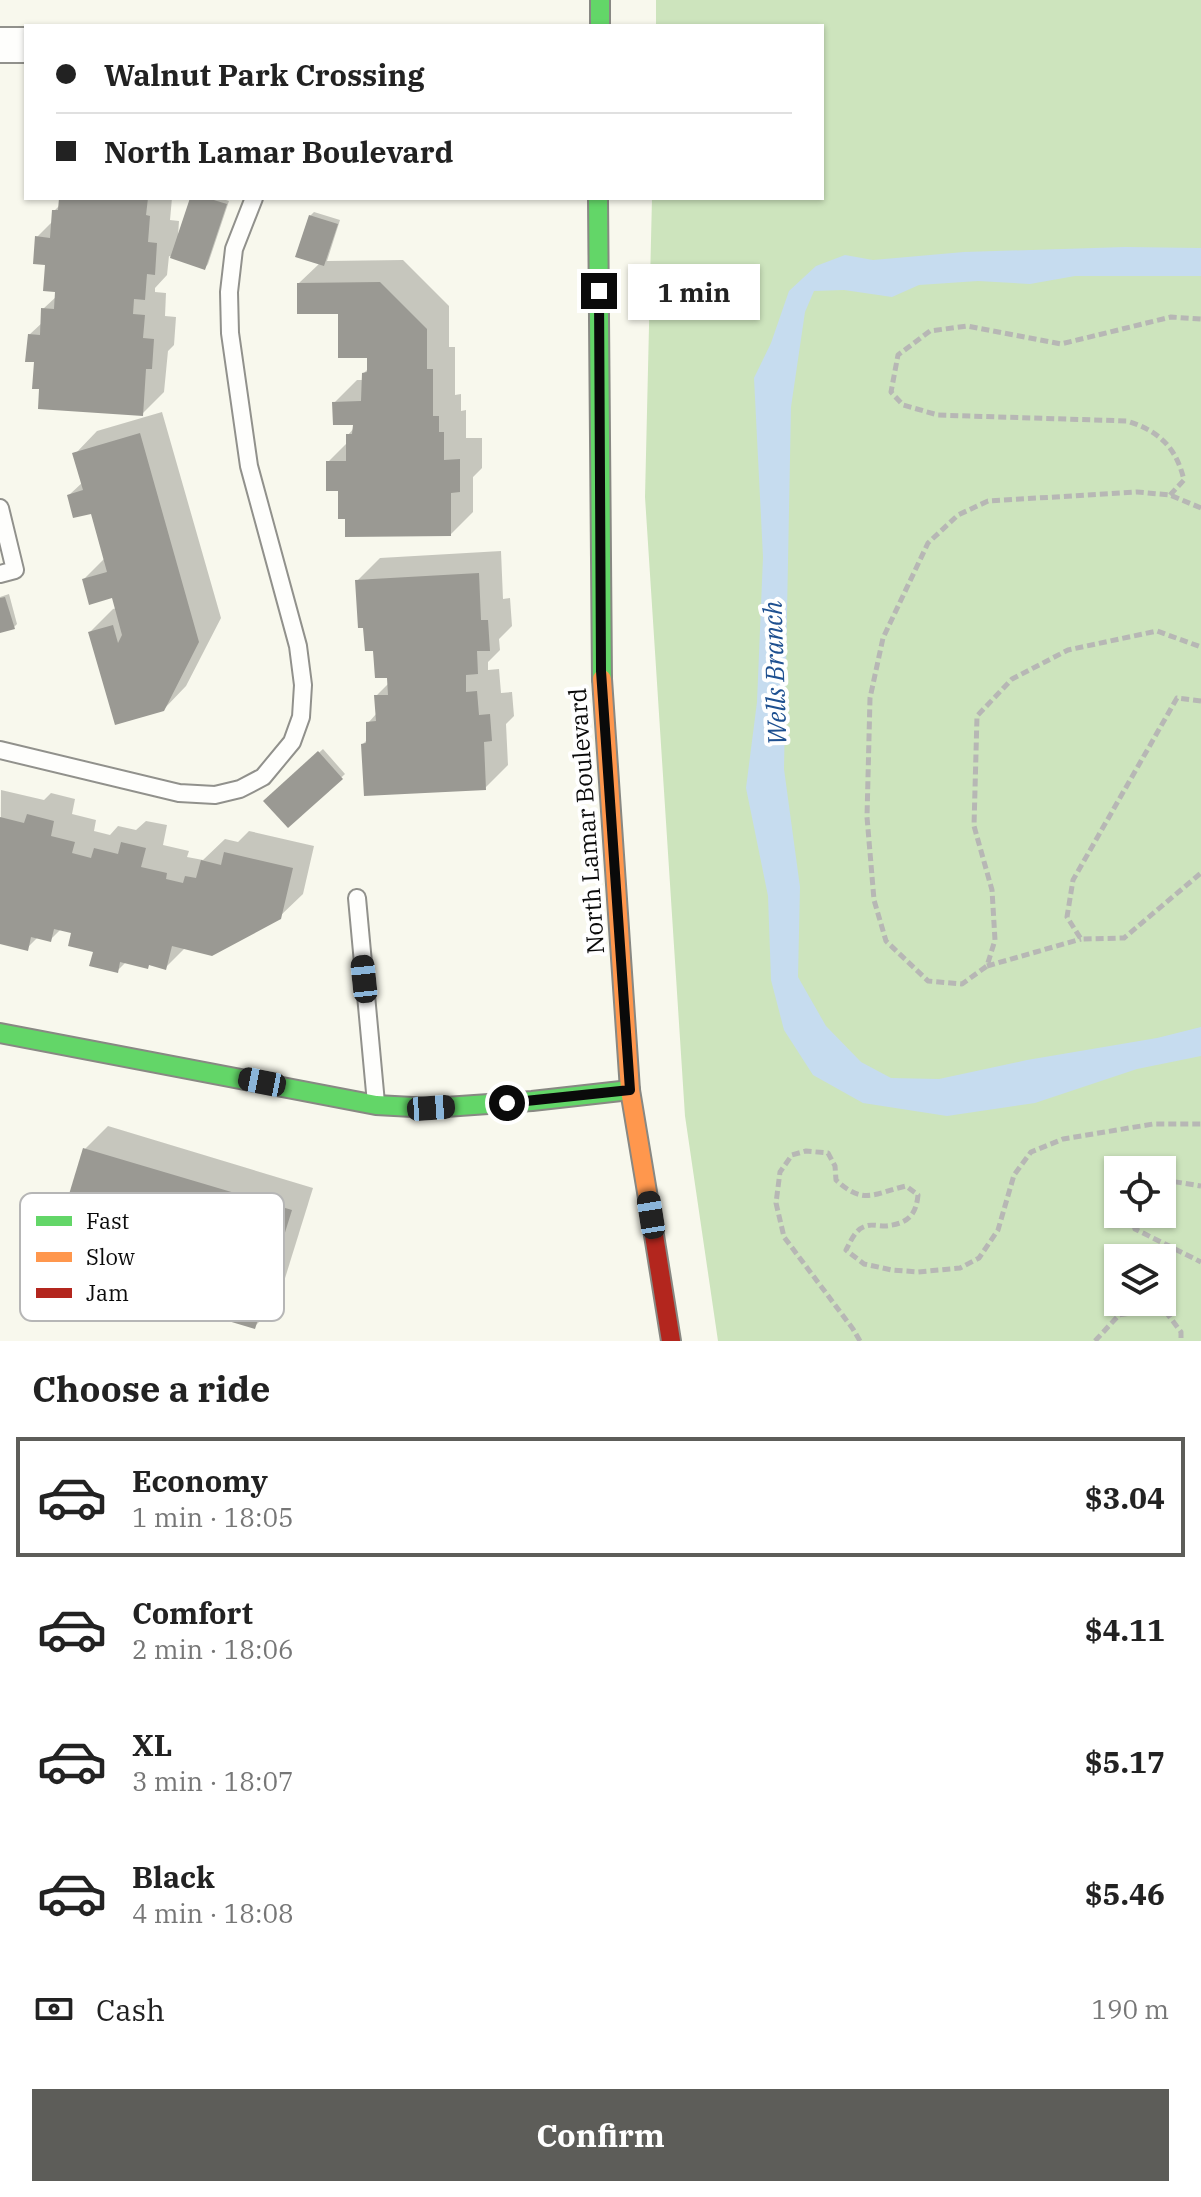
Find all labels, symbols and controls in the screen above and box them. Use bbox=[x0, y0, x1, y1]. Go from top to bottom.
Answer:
text: Walnut Park Crossing bbox=[104, 55, 425, 94]
text: North Lamar Boulevard bbox=[104, 132, 453, 171]
callout: 1 min bbox=[627, 263, 759, 319]
route end bbox=[581, 273, 617, 309]
text: 1 min bbox=[658, 275, 730, 309]
water label: Wells Branch bbox=[754, 599, 794, 746]
street label: North Lamar Boulevard bbox=[561, 687, 611, 955]
car bbox=[350, 954, 378, 1004]
car bbox=[236, 1066, 288, 1098]
route start bbox=[489, 1085, 525, 1121]
car bbox=[406, 1094, 456, 1122]
map controls bbox=[1104, 1156, 1176, 1316]
button: locate bbox=[1104, 1156, 1176, 1228]
car bbox=[635, 1189, 667, 1241]
legend bbox=[20, 1193, 284, 1321]
text: Fast bbox=[86, 1206, 129, 1235]
text: Slow bbox=[86, 1242, 135, 1271]
button: layers bbox=[1104, 1244, 1176, 1316]
text: Jam bbox=[86, 1278, 129, 1307]
text: Choose a ride bbox=[32, 1365, 271, 1412]
icon: car bbox=[36, 1461, 108, 1533]
text: Economy bbox=[132, 1461, 268, 1500]
text: $3.04 bbox=[1085, 1478, 1165, 1517]
text: 1 min · 18:05 bbox=[132, 1500, 294, 1534]
icon: car bbox=[36, 1593, 108, 1665]
text: Comfort bbox=[132, 1593, 253, 1632]
text: $4.11 bbox=[1085, 1610, 1165, 1649]
text: 2 min · 18:06 bbox=[132, 1632, 294, 1666]
icon: car bbox=[36, 1725, 108, 1797]
text: XL bbox=[132, 1725, 172, 1764]
text: $5.17 bbox=[1085, 1742, 1165, 1781]
text: 3 min · 18:07 bbox=[132, 1764, 294, 1798]
icon: car bbox=[36, 1857, 108, 1929]
text: Black bbox=[132, 1857, 215, 1896]
text: $5.46 bbox=[1085, 1874, 1165, 1913]
text: 4 min · 18:08 bbox=[132, 1896, 294, 1930]
icon: cash bbox=[32, 1987, 76, 2031]
text: Cash bbox=[96, 1990, 165, 2029]
text: 190 m bbox=[1091, 1992, 1169, 2026]
button: Confirm bbox=[32, 2089, 1169, 2181]

